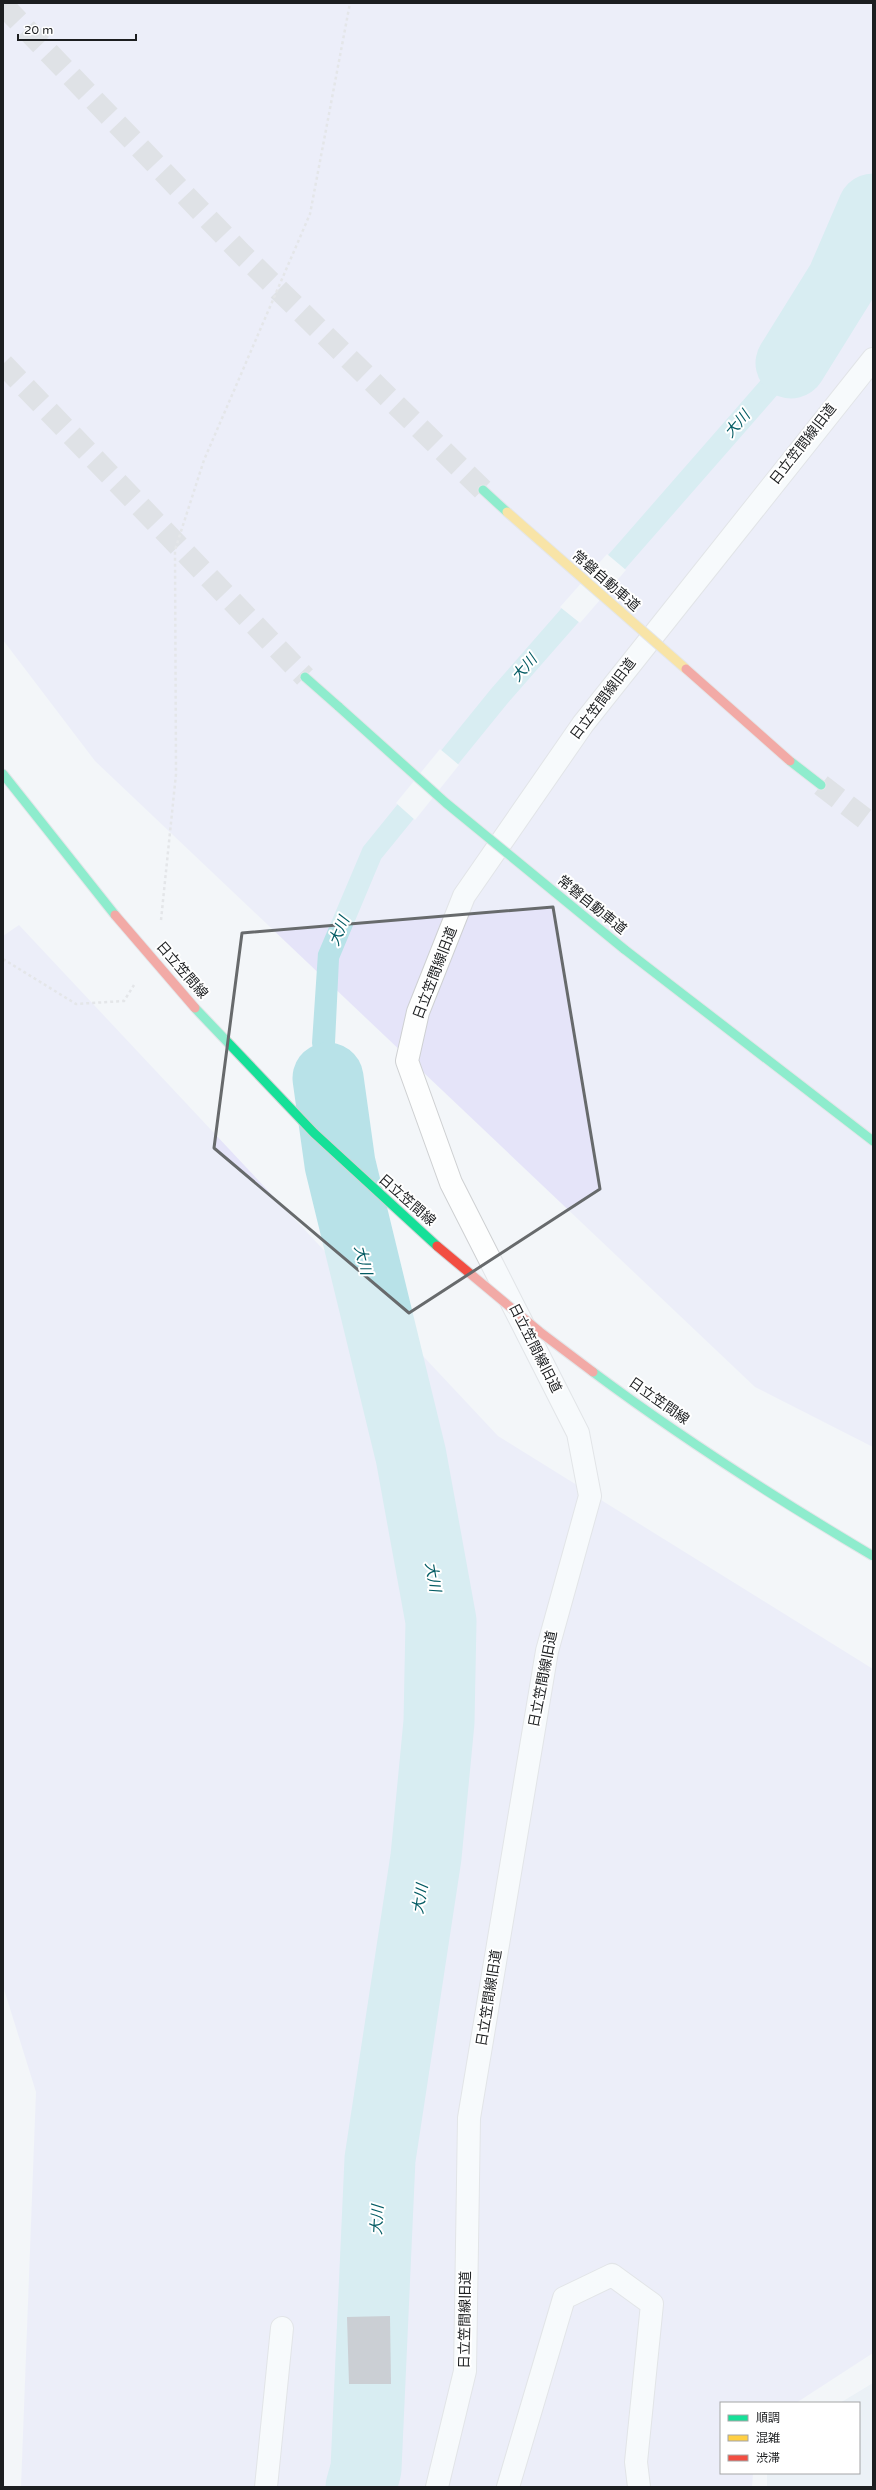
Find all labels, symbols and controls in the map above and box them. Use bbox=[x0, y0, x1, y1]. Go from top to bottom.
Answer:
scale bar bbox=[18, 16, 136, 42]
text: 20 m bbox=[24, 23, 53, 37]
street label: 日立笠間線旧道 bbox=[766, 400, 840, 488]
water label: 大川 bbox=[720, 405, 755, 441]
street label: 常磐自動車道 bbox=[569, 547, 643, 615]
water label: 大川 bbox=[507, 649, 542, 685]
street label: 日立笠間線旧道 bbox=[567, 655, 639, 743]
street label: 常磐自動車道 bbox=[554, 872, 630, 938]
water label: 大川 bbox=[325, 912, 354, 948]
street label: 日立笠間線旧道 bbox=[410, 924, 460, 1022]
street label: 日立笠間線 bbox=[153, 938, 211, 1002]
street label: 日立笠間線 bbox=[375, 1171, 439, 1229]
water label: 大川 bbox=[351, 1243, 376, 1279]
street label: 日立笠間線旧道 bbox=[505, 1300, 565, 1396]
street label: 日立笠間線 bbox=[625, 1374, 693, 1428]
water label: 大川 bbox=[422, 1561, 445, 1595]
street label: 日立笠間線旧道 bbox=[525, 1629, 561, 1729]
water label: 大川 bbox=[409, 1881, 432, 1915]
street label: 日立笠間線旧道 bbox=[473, 1948, 505, 2048]
water label: 大川 bbox=[367, 2203, 387, 2235]
street label: 日立笠間線旧道 bbox=[456, 2271, 474, 2369]
legend bbox=[720, 2402, 860, 2474]
text: 順調 bbox=[756, 2411, 780, 2425]
text: 混雑 bbox=[756, 2431, 780, 2445]
text: 渋滞 bbox=[756, 2451, 780, 2465]

